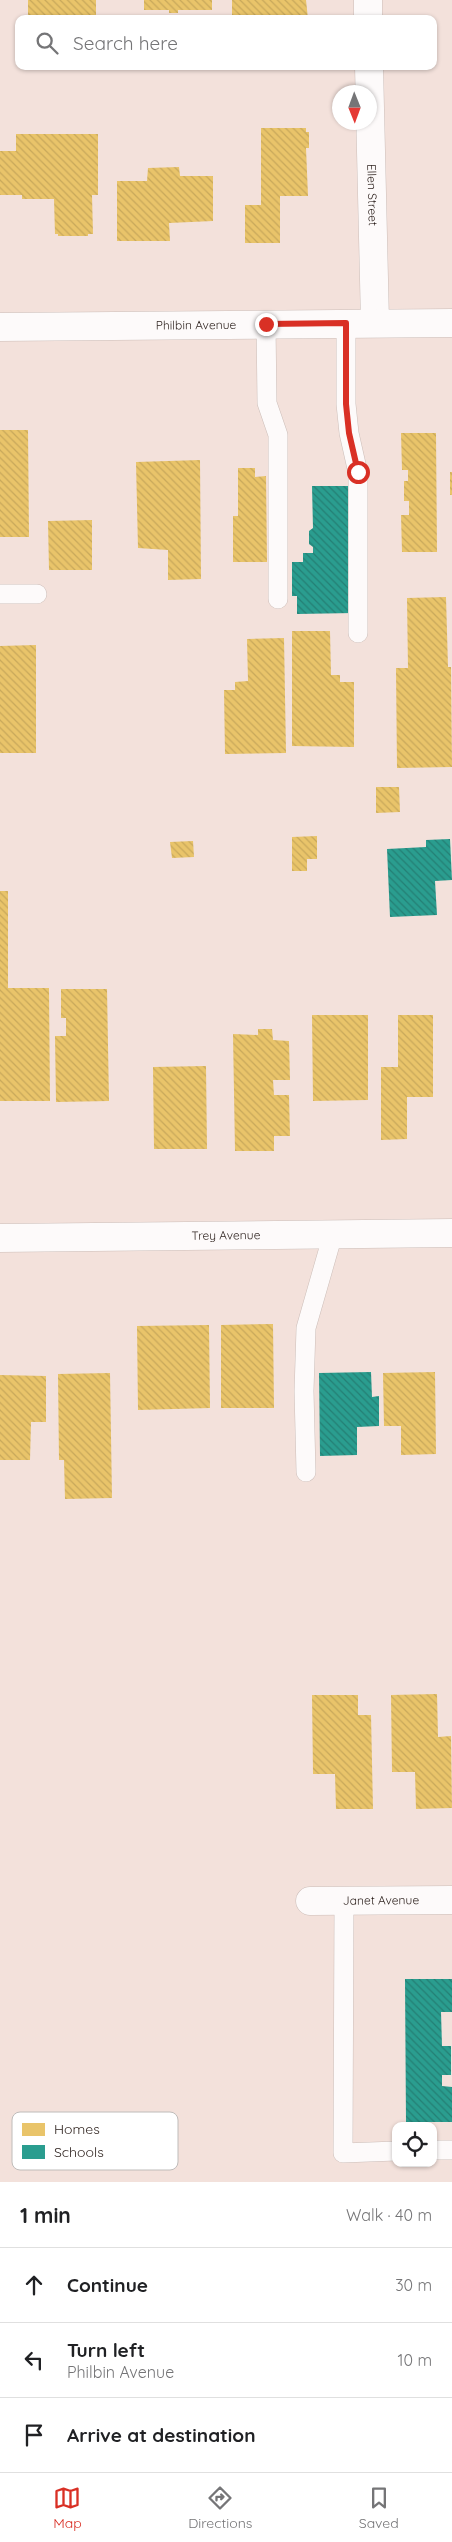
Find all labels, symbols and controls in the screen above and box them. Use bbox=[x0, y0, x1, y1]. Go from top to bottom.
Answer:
search box bbox=[15, 15, 437, 70]
icon: search bbox=[33, 29, 61, 57]
text: Search here bbox=[73, 31, 178, 55]
north arrow bbox=[332, 85, 377, 130]
street label: Ellen Street bbox=[364, 164, 381, 226]
route end bbox=[255, 313, 278, 336]
street label: Philbin Avenue bbox=[156, 317, 237, 333]
route start bbox=[347, 461, 370, 484]
street label: Trey Avenue bbox=[192, 1227, 261, 1243]
street label: Janet Avenue bbox=[343, 1892, 419, 1908]
legend bbox=[12, 2112, 178, 2170]
text: Homes bbox=[54, 2120, 100, 2138]
map controls bbox=[392, 2122, 437, 2167]
button: locate bbox=[392, 2122, 437, 2167]
text: Schools bbox=[54, 2143, 104, 2161]
text: 1 min bbox=[20, 2202, 71, 2228]
text: Walk · 40 m bbox=[346, 2205, 432, 2225]
icon: ahead bbox=[20, 2271, 48, 2299]
text: Continue bbox=[67, 2273, 148, 2297]
text: 30 m bbox=[395, 2275, 432, 2295]
text: Turn left bbox=[67, 2338, 145, 2362]
icon: left bbox=[20, 2346, 48, 2374]
text: 10 m bbox=[398, 2350, 432, 2370]
text: Philbin Avenue bbox=[67, 2362, 174, 2382]
icon: arrive bbox=[20, 2421, 48, 2449]
text: Arrive at destination bbox=[67, 2423, 256, 2447]
tab: Map bbox=[53, 2484, 82, 2532]
tab: Directions bbox=[188, 2484, 252, 2532]
tab: Saved bbox=[359, 2484, 399, 2532]

